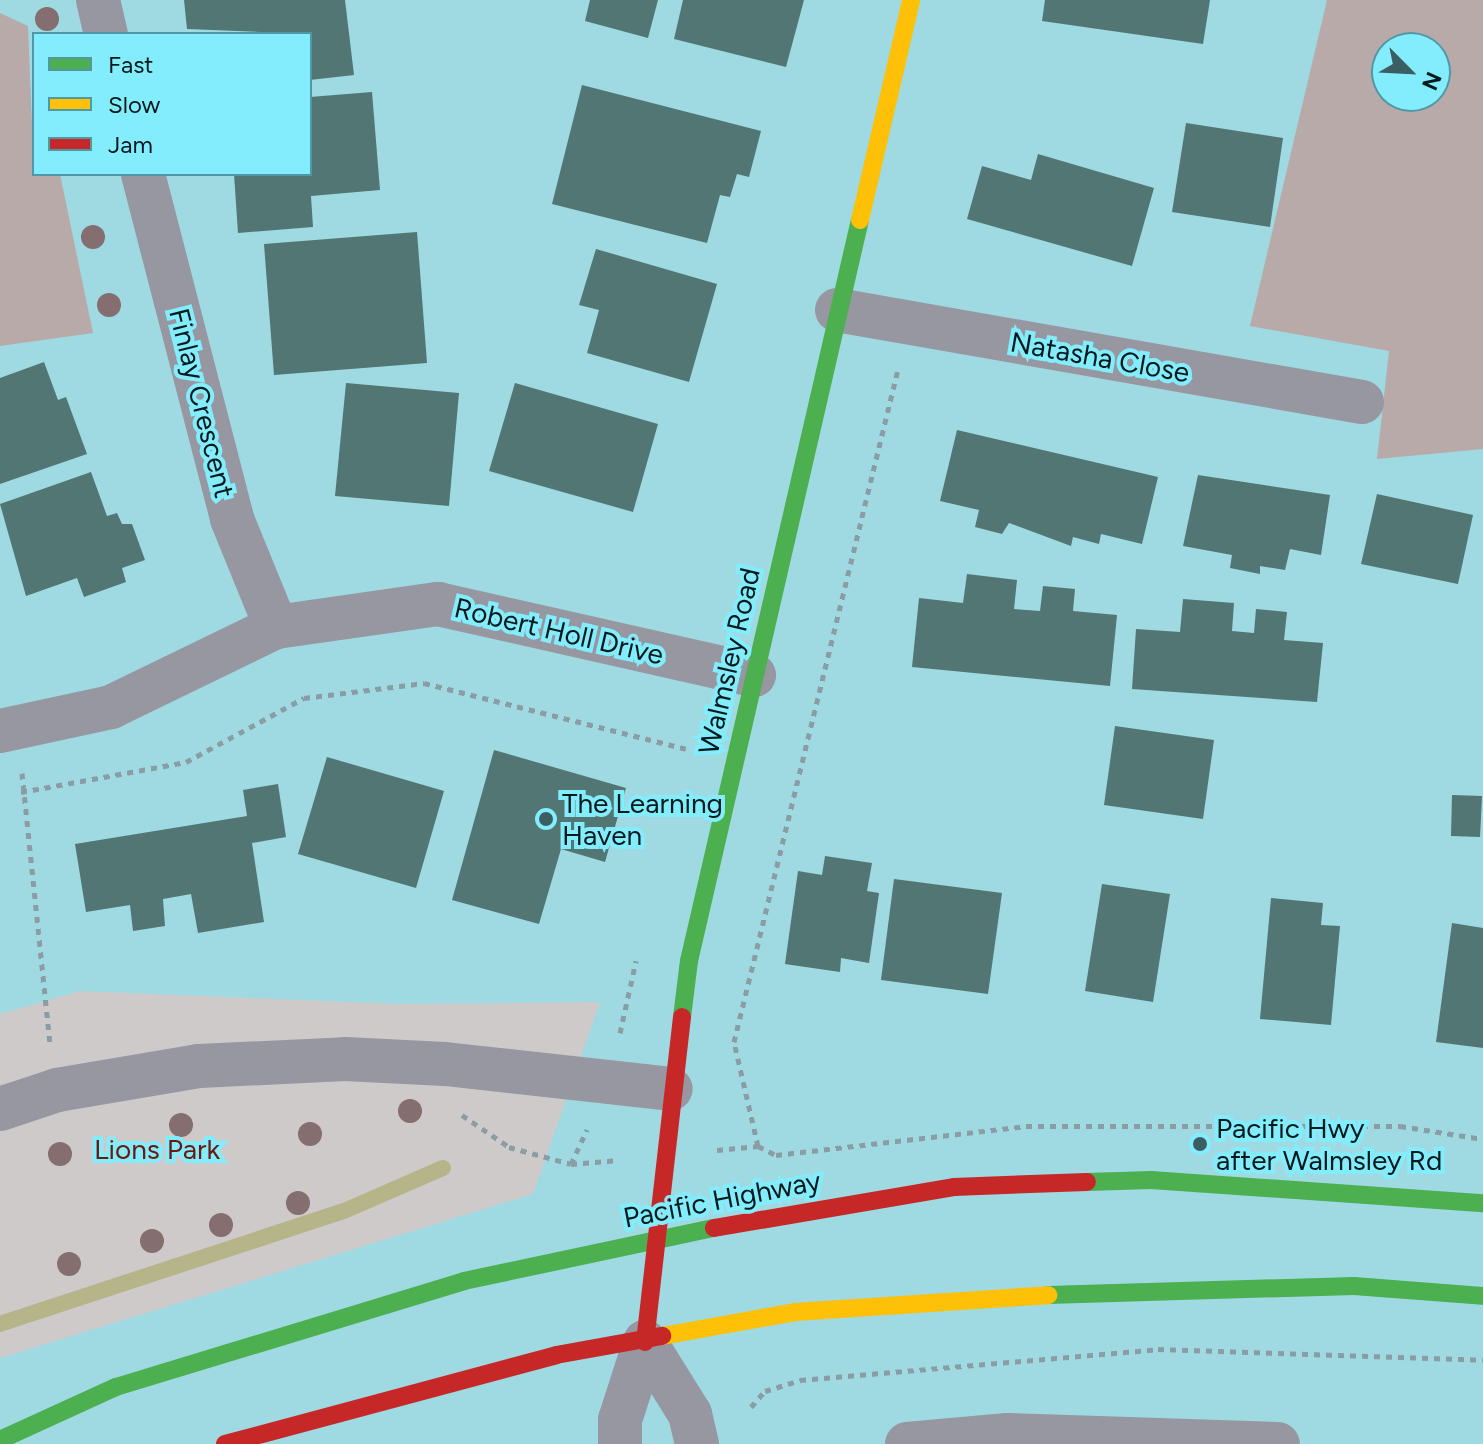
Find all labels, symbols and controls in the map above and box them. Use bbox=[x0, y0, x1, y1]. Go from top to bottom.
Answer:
legend bbox=[32, 32, 312, 176]
north arrow bbox=[1371, 32, 1451, 112]
text: Fast bbox=[108, 50, 153, 79]
text: N bbox=[1416, 68, 1447, 94]
text: Slow bbox=[108, 90, 160, 119]
text: Jam bbox=[108, 130, 153, 159]
street label: Finlay Crescent bbox=[162, 305, 242, 501]
street label: Natasha Close bbox=[1008, 325, 1192, 389]
street label: Walmsley Road bbox=[691, 565, 767, 757]
street label: Robert Holl Drive bbox=[451, 591, 667, 671]
place label: The Learning Haven bbox=[562, 786, 723, 852]
marker: The Learning Haven bbox=[537, 810, 555, 828]
place label: Pacific Hwy after Walmsley Rd bbox=[1216, 1111, 1443, 1177]
park label: Lions Park bbox=[94, 1132, 220, 1166]
marker: Pacific Hwy after Walmsley Rd bbox=[1191, 1135, 1209, 1153]
street label: Pacific Highway bbox=[620, 1163, 824, 1235]

